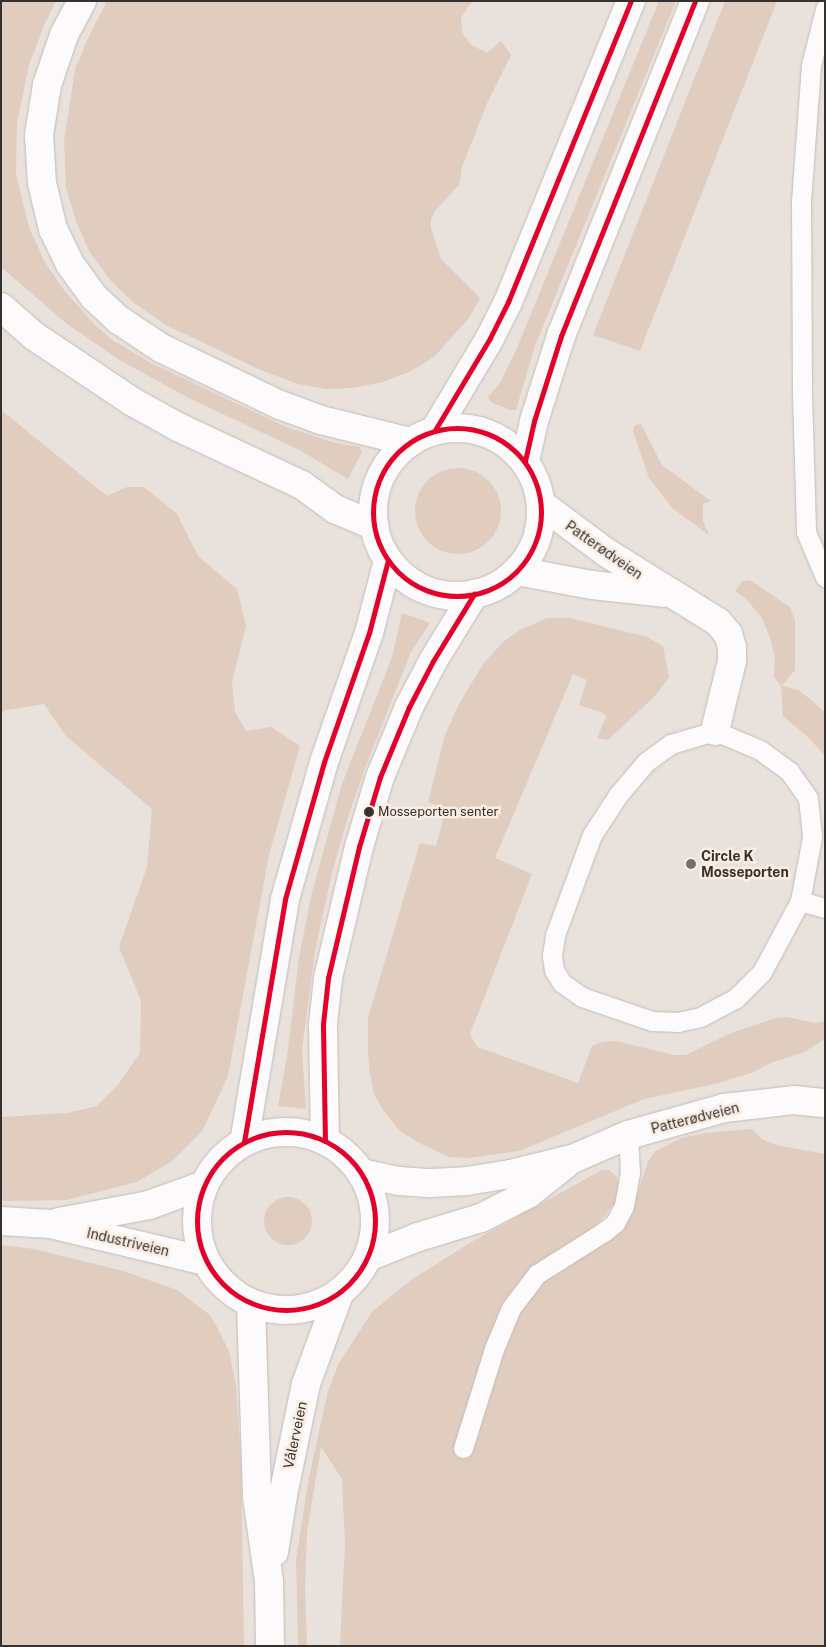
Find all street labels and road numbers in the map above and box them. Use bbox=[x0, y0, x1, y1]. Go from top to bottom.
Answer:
street label: Patterødveien bbox=[562, 517, 646, 583]
street label: Patterødveien bbox=[649, 1099, 741, 1137]
street label: Industriveien bbox=[85, 1224, 171, 1260]
street label: Vålerveien bbox=[280, 1400, 310, 1470]

